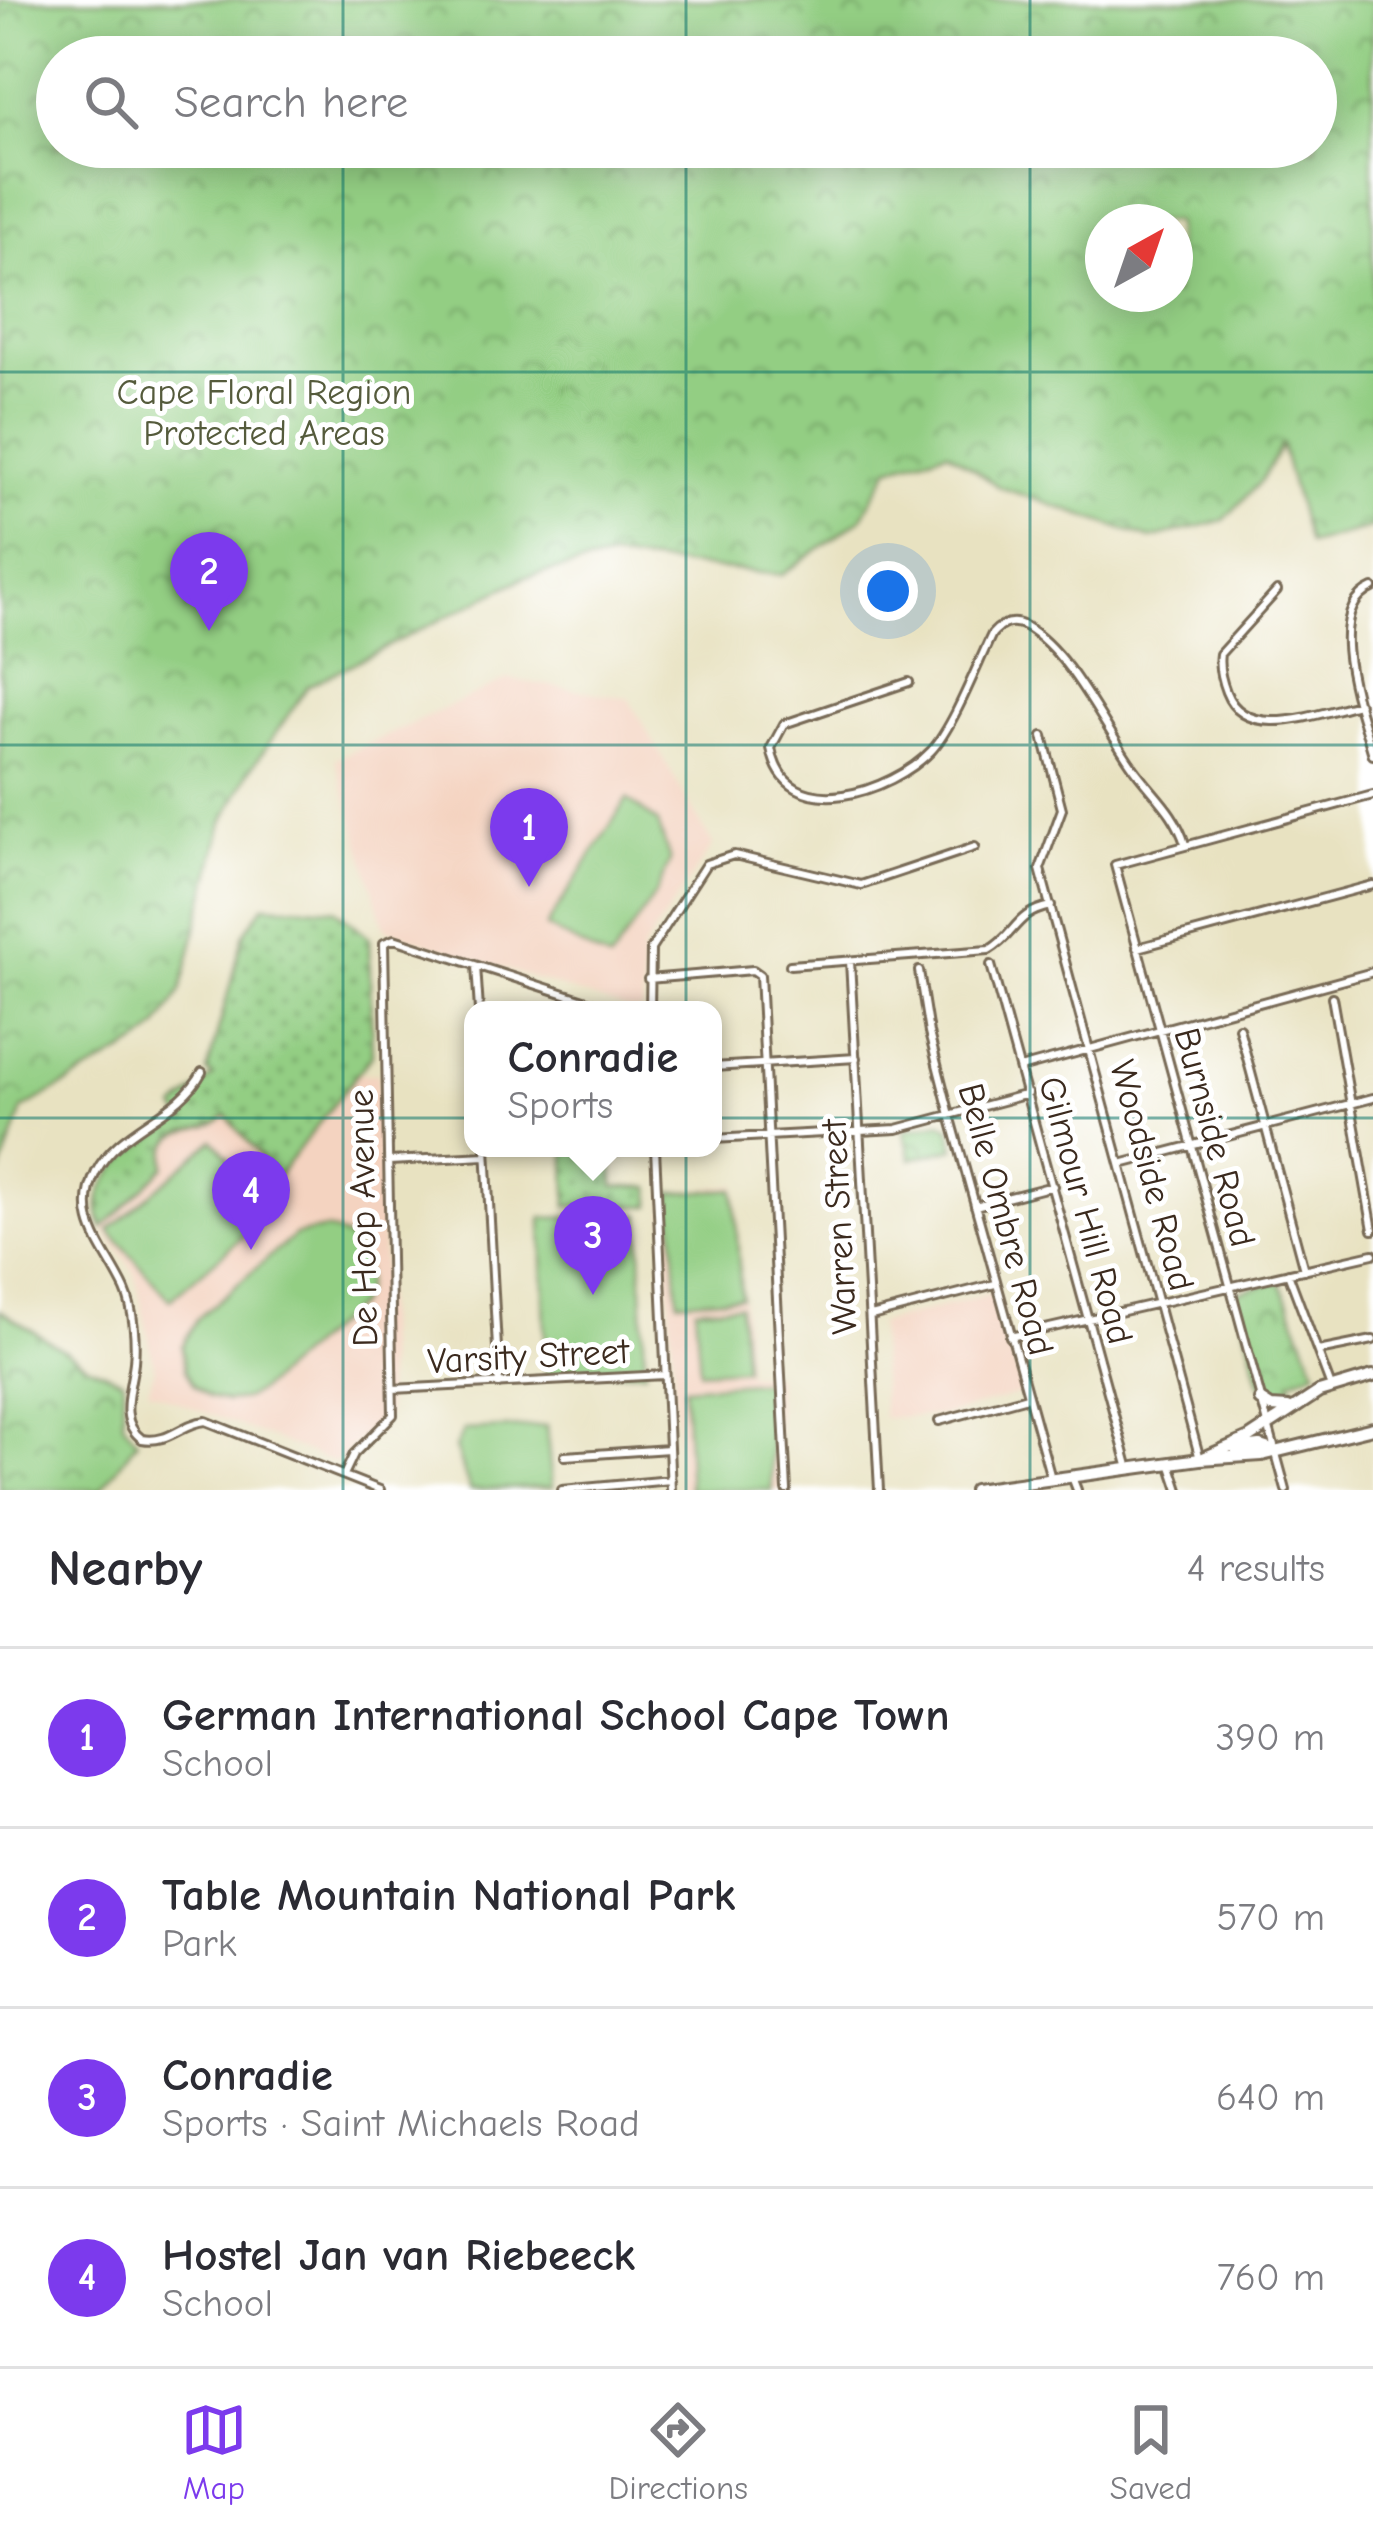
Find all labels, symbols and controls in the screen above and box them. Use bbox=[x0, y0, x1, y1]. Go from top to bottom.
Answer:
search box bbox=[36, 36, 1337, 168]
icon: search bbox=[78, 69, 144, 135]
text: Search here bbox=[174, 76, 408, 128]
north arrow bbox=[1085, 204, 1193, 312]
park label: Cape Floral Region Protected Areas bbox=[117, 372, 411, 454]
pin: 2 bbox=[170, 532, 248, 631]
your location bbox=[858, 561, 918, 621]
pin: 1 bbox=[490, 788, 568, 887]
popup bbox=[464, 1001, 722, 1157]
street label: Burnside Road bbox=[1166, 1023, 1263, 1251]
text: Conradie bbox=[508, 1031, 678, 1083]
street label: Woodside Road bbox=[1101, 1056, 1202, 1295]
street label: Gilmour Hill Road bbox=[1030, 1072, 1141, 1349]
street label: Belle Ombre Road bbox=[950, 1079, 1062, 1360]
text: Sports bbox=[508, 1083, 613, 1128]
street label: De Hoop Avenue bbox=[341, 1089, 386, 1347]
street label: Warren Street bbox=[813, 1117, 866, 1336]
pin: 4 bbox=[212, 1151, 290, 1250]
pin: 3 bbox=[554, 1196, 632, 1295]
street label: Varsity Street bbox=[426, 1331, 632, 1382]
text: Nearby bbox=[48, 1539, 202, 1598]
text: 4 results bbox=[1187, 1546, 1325, 1591]
text: German International School Cape Town bbox=[162, 1689, 950, 1741]
text: 1 bbox=[79, 1715, 95, 1760]
text: 390 m bbox=[1216, 1715, 1325, 1760]
text: School bbox=[162, 1741, 273, 1786]
text: Table Mountain National Park bbox=[162, 1869, 735, 1921]
text: 2 bbox=[77, 1895, 97, 1940]
text: 570 m bbox=[1216, 1895, 1325, 1940]
text: Park bbox=[162, 1921, 237, 1966]
text: Conradie bbox=[162, 2049, 333, 2101]
text: 3 bbox=[77, 2075, 97, 2120]
text: 640 m bbox=[1216, 2075, 1325, 2120]
text: Sports · Saint Michaels Road bbox=[162, 2101, 640, 2146]
text: Hostel Jan van Riebeeck bbox=[162, 2229, 635, 2281]
text: 4 bbox=[78, 2255, 96, 2300]
text: 760 m bbox=[1217, 2255, 1325, 2300]
text: School bbox=[162, 2281, 273, 2326]
tab: Map bbox=[181, 2397, 247, 2507]
tab: Directions bbox=[609, 2397, 748, 2507]
tab: Saved bbox=[1110, 2397, 1192, 2507]

